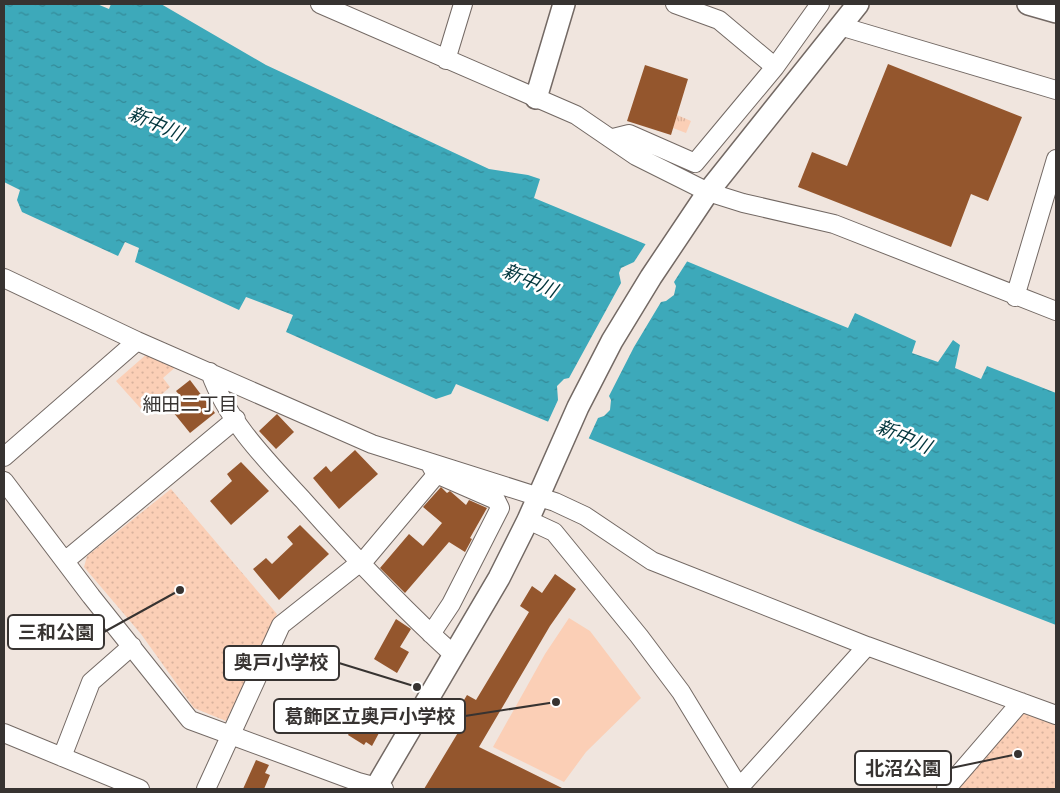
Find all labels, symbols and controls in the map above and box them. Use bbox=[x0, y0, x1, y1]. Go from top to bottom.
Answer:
water label: 新中川 bbox=[125, 100, 189, 147]
water label: 新中川 bbox=[499, 257, 563, 304]
district label: 細田二丁目 bbox=[142, 391, 238, 417]
water label: 新中川 bbox=[873, 413, 937, 460]
callout: 三和公園 bbox=[8, 615, 104, 649]
text: 三和公園 bbox=[18, 619, 94, 645]
callout: 奥戸小学校 bbox=[224, 646, 339, 680]
text: 奥戸小学校 bbox=[233, 649, 329, 675]
callout: 葛飾区立奥戸小学校 bbox=[274, 699, 465, 733]
text: 葛飾区立奥戸小学校 bbox=[284, 703, 456, 729]
callout: 北沼公園 bbox=[855, 751, 951, 785]
text: 北沼公園 bbox=[865, 755, 941, 781]

